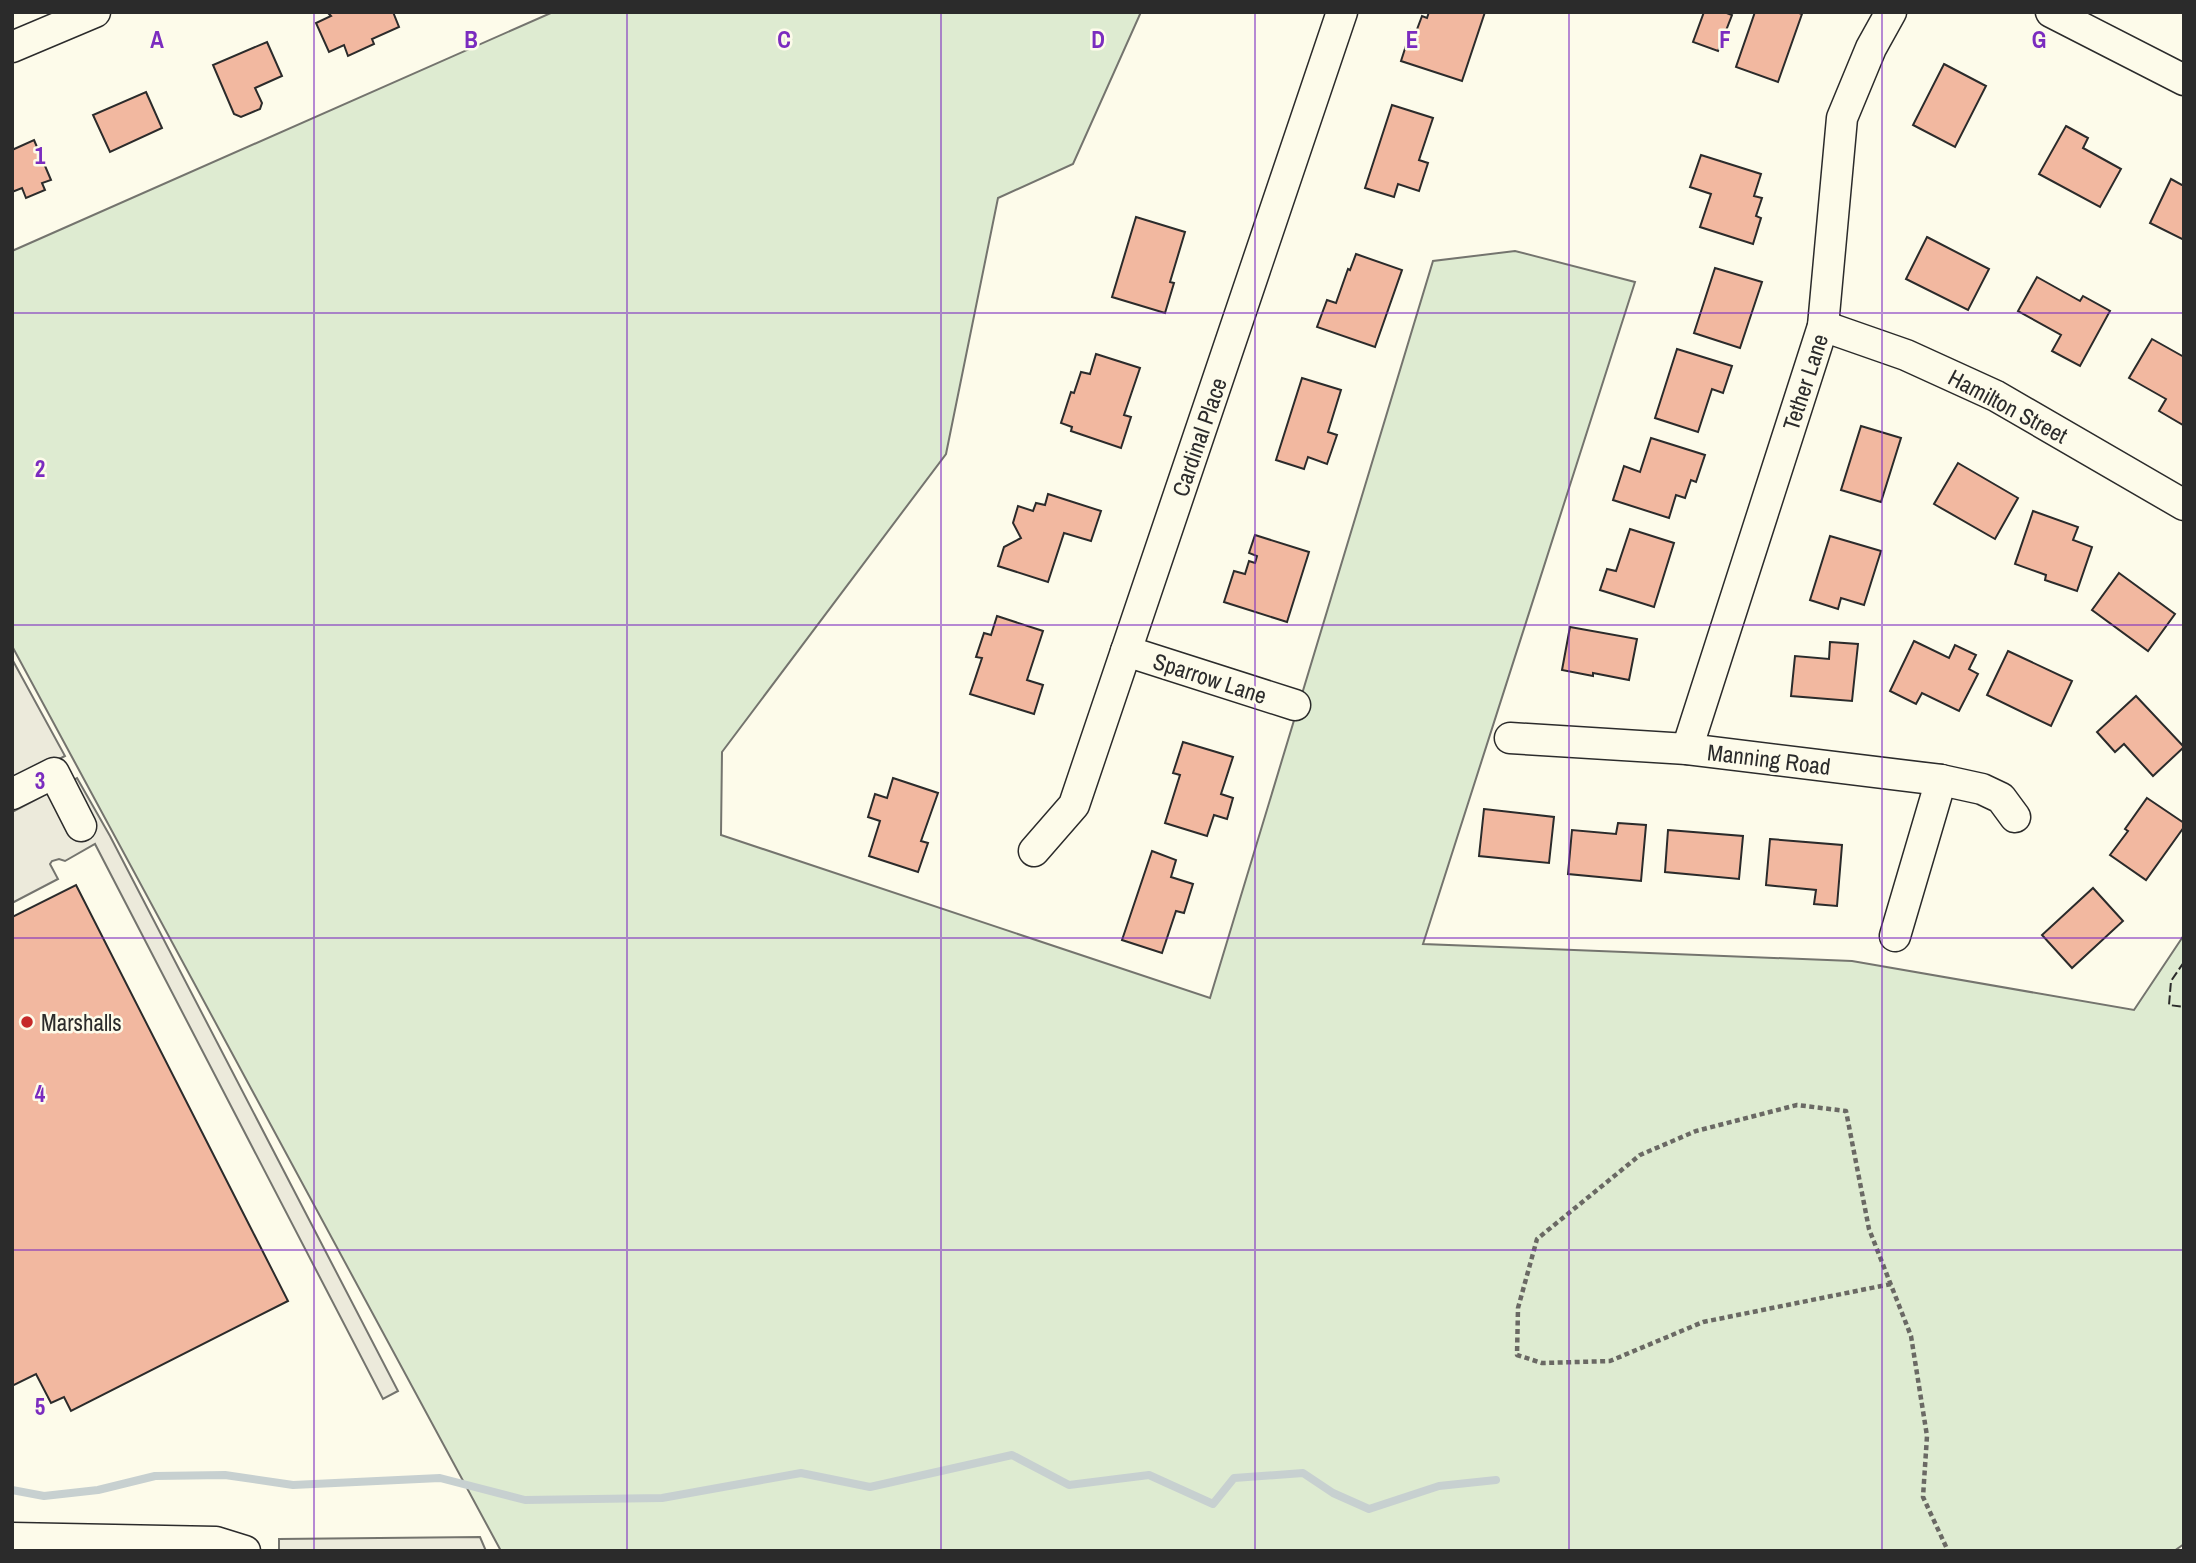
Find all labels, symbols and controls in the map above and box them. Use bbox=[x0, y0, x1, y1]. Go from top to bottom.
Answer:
text: A bbox=[150, 24, 164, 55]
text: B bbox=[464, 24, 478, 55]
text: C bbox=[777, 24, 791, 55]
text: D bbox=[1091, 24, 1105, 55]
text: E bbox=[1406, 24, 1418, 55]
text: F bbox=[1719, 24, 1731, 55]
text: G bbox=[2032, 24, 2046, 55]
text: 1 bbox=[35, 140, 46, 171]
street label: Tether Lane bbox=[1775, 330, 1835, 434]
street label: Hamilton Street bbox=[1943, 362, 2073, 450]
street label: Cardinal Place bbox=[1164, 373, 1234, 501]
text: 2 bbox=[35, 453, 45, 484]
street label: Sparrow Lane bbox=[1149, 645, 1271, 711]
street label: Manning Road bbox=[1706, 736, 1832, 782]
text: 3 bbox=[35, 765, 45, 796]
place label: Marshalls bbox=[41, 1007, 122, 1038]
marker: Marshalls bbox=[19, 1014, 35, 1030]
text: 4 bbox=[35, 1078, 46, 1109]
text: 5 bbox=[35, 1391, 45, 1422]

